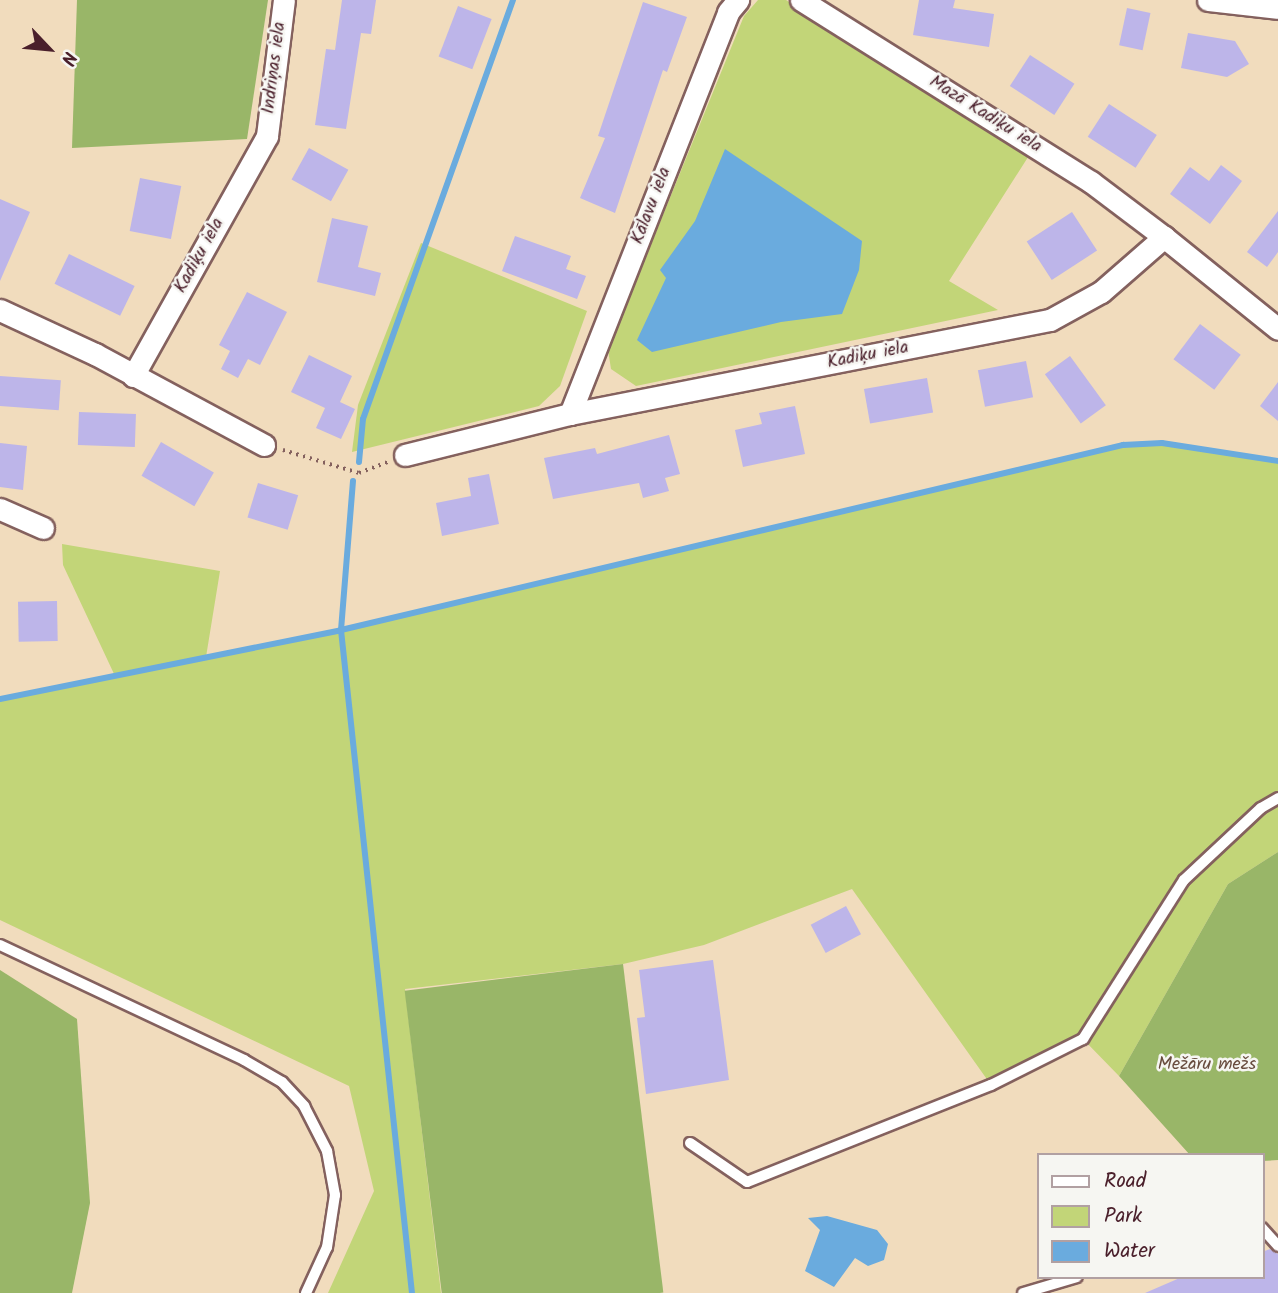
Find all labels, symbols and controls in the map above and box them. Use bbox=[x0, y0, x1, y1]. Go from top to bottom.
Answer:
north arrow bbox=[14, 14, 84, 84]
street label: Indriņas iela bbox=[259, 21, 291, 115]
text: N bbox=[52, 46, 84, 70]
street label: Mazā Kadiķu iela bbox=[925, 72, 1045, 158]
street label: Kālavu iela bbox=[627, 164, 677, 248]
street label: Kadiķu iela bbox=[171, 215, 229, 297]
street label: Kadiķu iela bbox=[826, 338, 910, 374]
park label: Mežāru mežs bbox=[1158, 1054, 1256, 1076]
legend bbox=[1036, 1153, 1264, 1279]
text: Road bbox=[1104, 1165, 1146, 1198]
text: Park bbox=[1104, 1200, 1142, 1233]
text: Water bbox=[1104, 1235, 1155, 1268]

